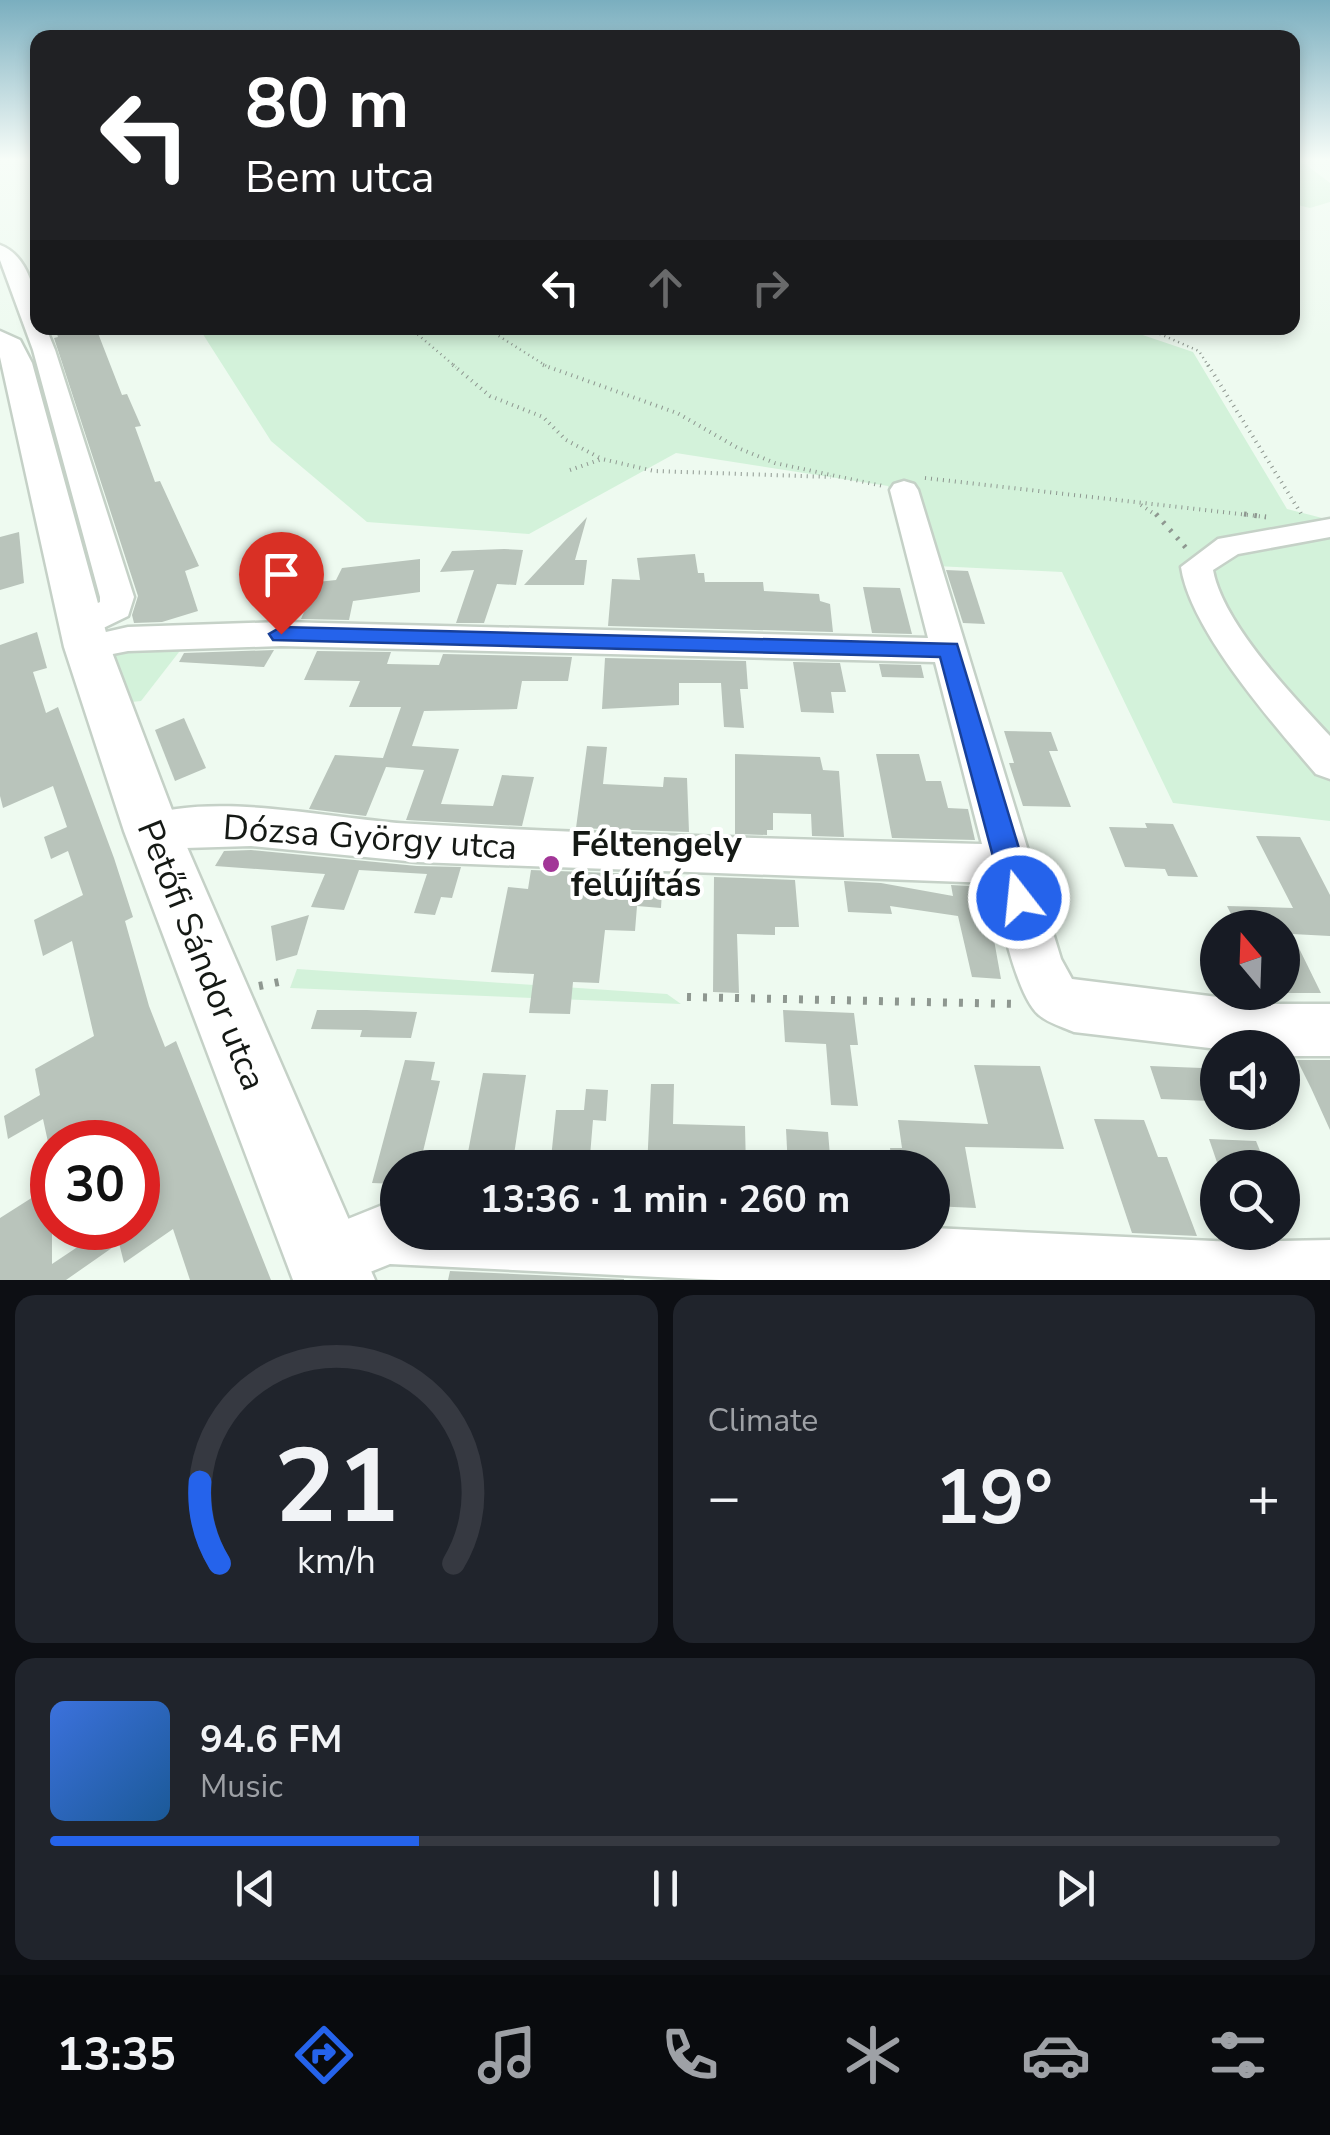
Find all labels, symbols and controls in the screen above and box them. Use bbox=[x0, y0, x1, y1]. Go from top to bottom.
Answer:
text: 80 m bbox=[245, 56, 409, 152]
icon: left bbox=[80, 70, 210, 200]
text: Bem utca bbox=[245, 147, 435, 208]
icon: left bbox=[533, 260, 588, 315]
icon: ahead bbox=[638, 260, 693, 315]
icon: right bbox=[743, 260, 798, 315]
pin bbox=[239, 532, 324, 635]
icon: arrive bbox=[254, 547, 309, 602]
street label: Dózsa György utca bbox=[222, 804, 518, 871]
street label: Petőfi Sándor utca bbox=[126, 813, 277, 1097]
place label: Féltengely felújítás bbox=[571, 821, 742, 908]
position arrow bbox=[967, 846, 1071, 950]
marker: Féltengely felújítás bbox=[540, 853, 562, 875]
north arrow bbox=[1200, 910, 1300, 1010]
map controls bbox=[1200, 910, 1300, 1250]
button: sound bbox=[1200, 1030, 1300, 1130]
speed limit sign: 30 bbox=[30, 1120, 160, 1250]
button: search bbox=[1200, 1150, 1300, 1250]
text: 13:36 · 1 min · 260 m bbox=[480, 1174, 850, 1225]
text: Climate bbox=[708, 1399, 818, 1442]
text: 21 bbox=[274, 1416, 399, 1558]
text: 19° bbox=[935, 1447, 1053, 1549]
text: − bbox=[708, 1460, 741, 1535]
text: + bbox=[1247, 1460, 1280, 1535]
text: km/h bbox=[297, 1537, 376, 1586]
text: 94.6 FM bbox=[200, 1714, 342, 1765]
text: Music bbox=[200, 1765, 283, 1808]
icon: previous bbox=[228, 1861, 283, 1916]
icon: pause bbox=[638, 1861, 693, 1916]
icon: next bbox=[1048, 1861, 1103, 1916]
icon: directions bbox=[289, 2020, 359, 2090]
icon: music bbox=[472, 2020, 542, 2090]
icon: phone bbox=[655, 2020, 725, 2090]
icon: climate bbox=[838, 2020, 908, 2090]
icon: car bbox=[1021, 2020, 1091, 2090]
icon: filters bbox=[1203, 2020, 1273, 2090]
text: 13:35 bbox=[56, 2025, 176, 2086]

